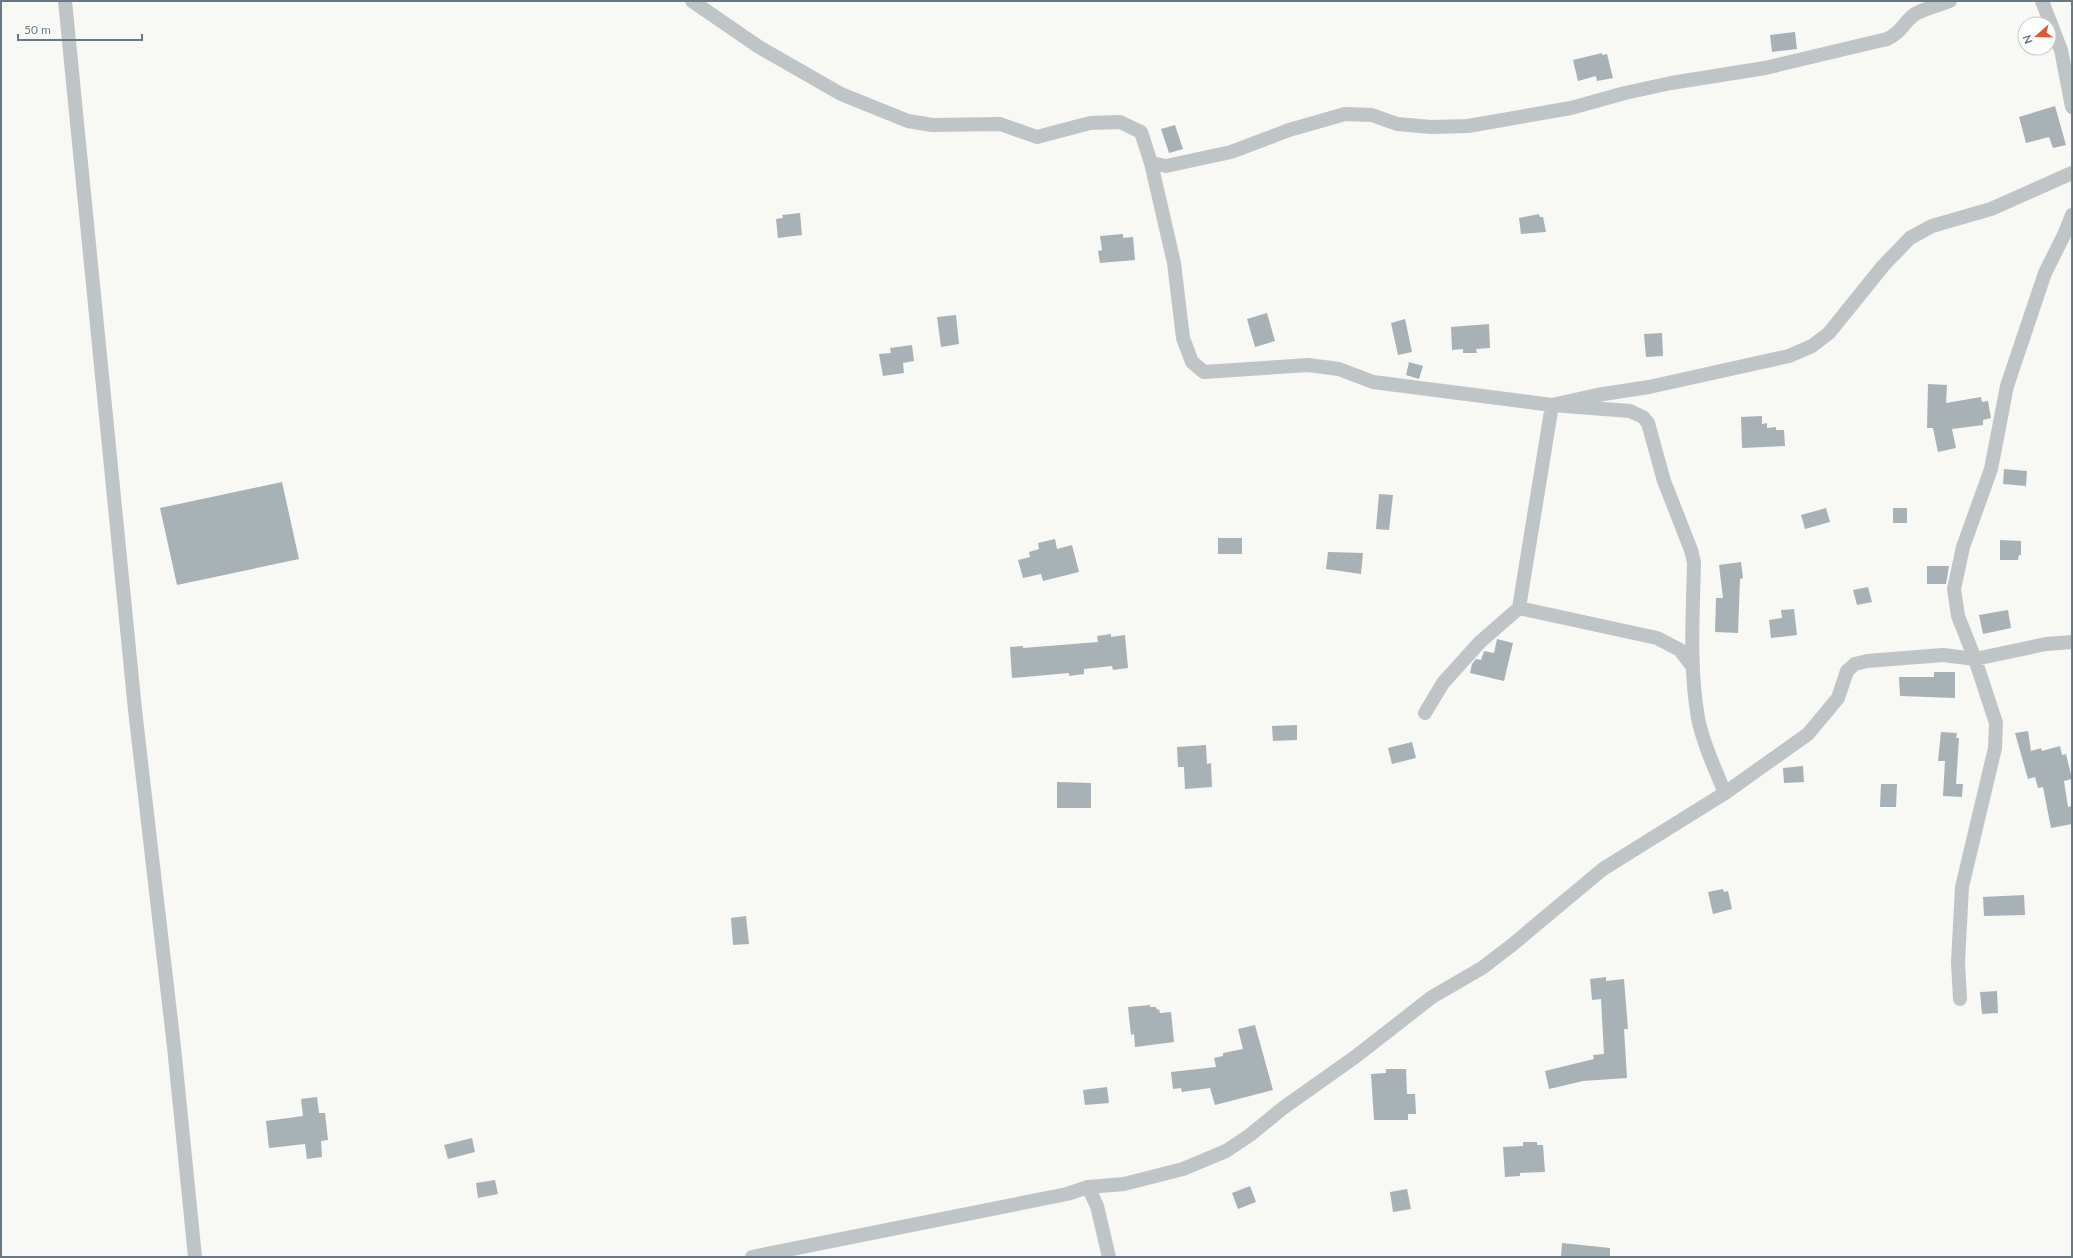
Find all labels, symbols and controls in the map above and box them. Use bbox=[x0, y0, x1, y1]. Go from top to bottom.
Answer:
scale bar bbox=[18, 16, 142, 42]
north arrow bbox=[2017, 16, 2057, 56]
text: 50 m bbox=[24, 22, 51, 37]
text: N bbox=[2020, 33, 2035, 46]

